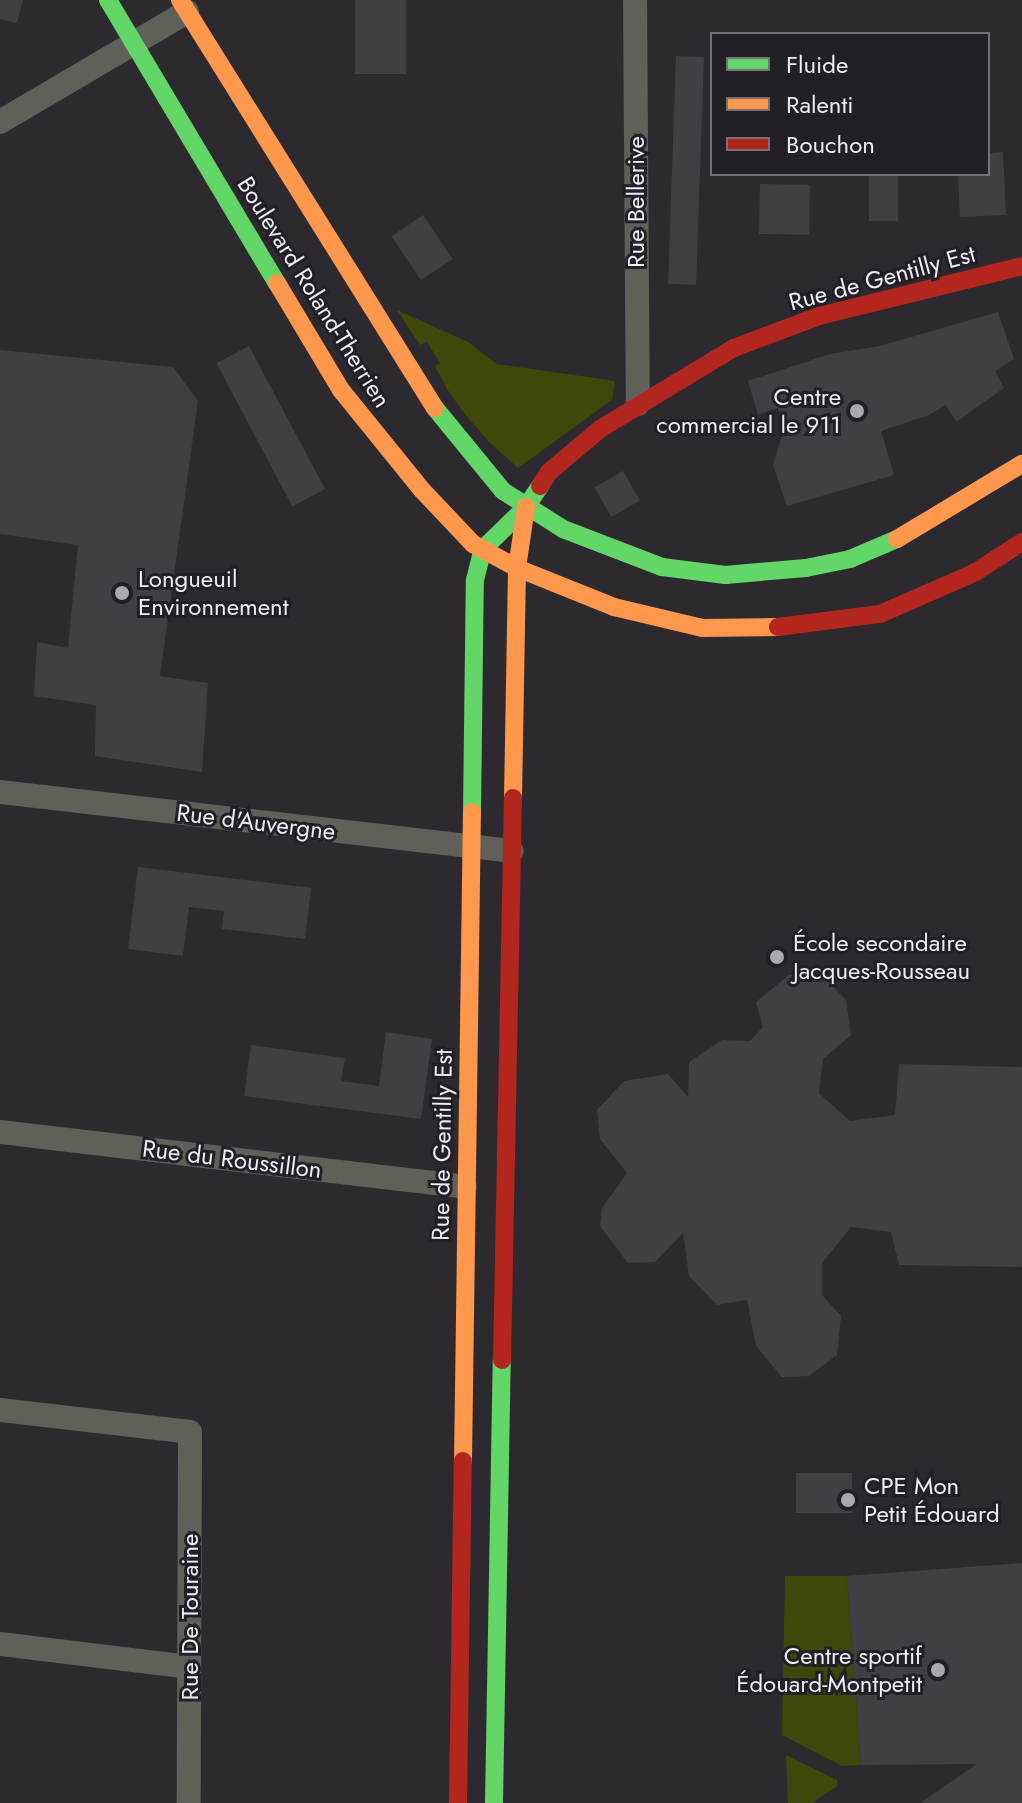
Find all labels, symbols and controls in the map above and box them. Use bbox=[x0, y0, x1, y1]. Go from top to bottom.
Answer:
legend bbox=[710, 32, 990, 176]
text: Fluide bbox=[786, 47, 848, 82]
text: Ralenti bbox=[786, 87, 853, 122]
text: Bouchon bbox=[786, 127, 875, 162]
street label: Rue Bellerive bbox=[622, 136, 650, 268]
street label: Boulevard Roland-Therrien bbox=[231, 171, 397, 413]
street label: Rue de Gentilly Est bbox=[786, 239, 978, 317]
place label: Centre commercial le 911 bbox=[656, 383, 841, 439]
marker: Centre commercial le 911 bbox=[848, 402, 866, 420]
place label: Longueuil Environnement bbox=[138, 565, 288, 621]
marker: Longueuil Environnement bbox=[113, 584, 131, 602]
street label: Rue d'Auvergne bbox=[175, 798, 337, 846]
place label: École secondaire Jacques-Rousseau bbox=[793, 929, 970, 985]
marker: École secondaire Jacques-Rousseau bbox=[768, 948, 786, 966]
street label: Rue de Gentilly Est bbox=[426, 1049, 458, 1241]
street label: Rue du Roussillon bbox=[141, 1134, 323, 1184]
place label: CPE Mon Petit Édouard bbox=[864, 1472, 1000, 1528]
marker: CPE Mon Petit Édouard bbox=[839, 1491, 857, 1509]
street label: Rue De Touraine bbox=[176, 1534, 204, 1700]
place label: Centre sportif Édouard-Montpetit bbox=[736, 1642, 922, 1698]
marker: Centre sportif Édouard-Montpetit bbox=[929, 1661, 947, 1679]

